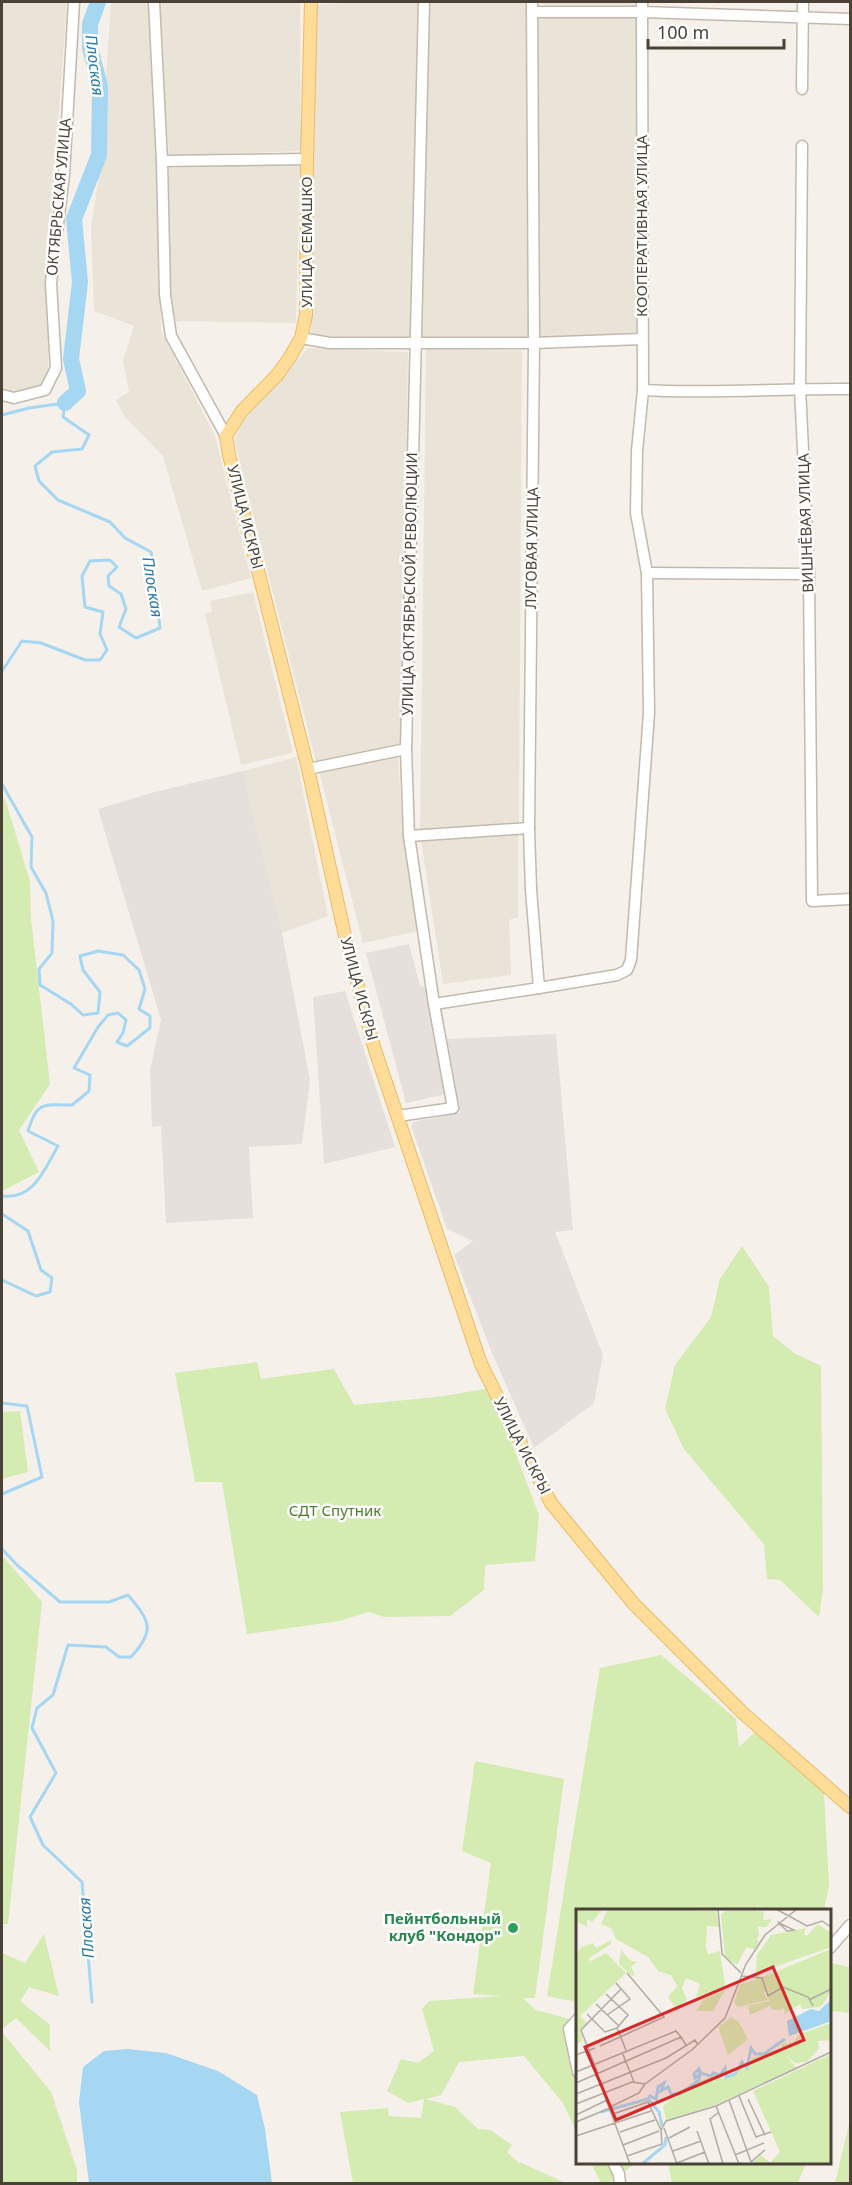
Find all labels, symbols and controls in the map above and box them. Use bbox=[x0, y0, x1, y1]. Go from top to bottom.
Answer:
scale bar bbox=[648, 12, 784, 50]
text: 100 m bbox=[657, 20, 709, 44]
water label: Плоская bbox=[80, 33, 110, 97]
street label: ОКТЯБРЬСКАЯ УЛИЦА bbox=[41, 117, 75, 277]
street label: КООПЕРАТИВНАЯ УЛИЦА bbox=[631, 135, 651, 317]
street label: УЛИЦА СЕМАШКО bbox=[296, 176, 316, 308]
street label: УЛИЦА ОКТЯБРЬСКОЙ РЕВОЛЮЦИИ bbox=[397, 452, 421, 716]
street label: ВИШНЁВАЯ УЛИЦА bbox=[793, 453, 817, 593]
street label: УЛИЦА ИСКРЫ bbox=[223, 463, 269, 571]
street label: ЛУГОВАЯ УЛИЦА bbox=[520, 487, 542, 609]
water label: Плоская bbox=[137, 555, 169, 619]
street label: УЛИЦА ИСКРЫ bbox=[337, 935, 383, 1043]
street label: УЛИЦА ИСКРЫ bbox=[490, 1394, 556, 1497]
park label: СДТ Спутник bbox=[289, 1500, 381, 1520]
water label: Плоская bbox=[73, 1897, 99, 1959]
place label: Пейнтбольный клуб "Кондор" bbox=[384, 1908, 501, 1945]
inset map bbox=[576, 1909, 831, 2164]
marker: Пейнтбольный клуб "Кондор" bbox=[506, 1921, 520, 1935]

